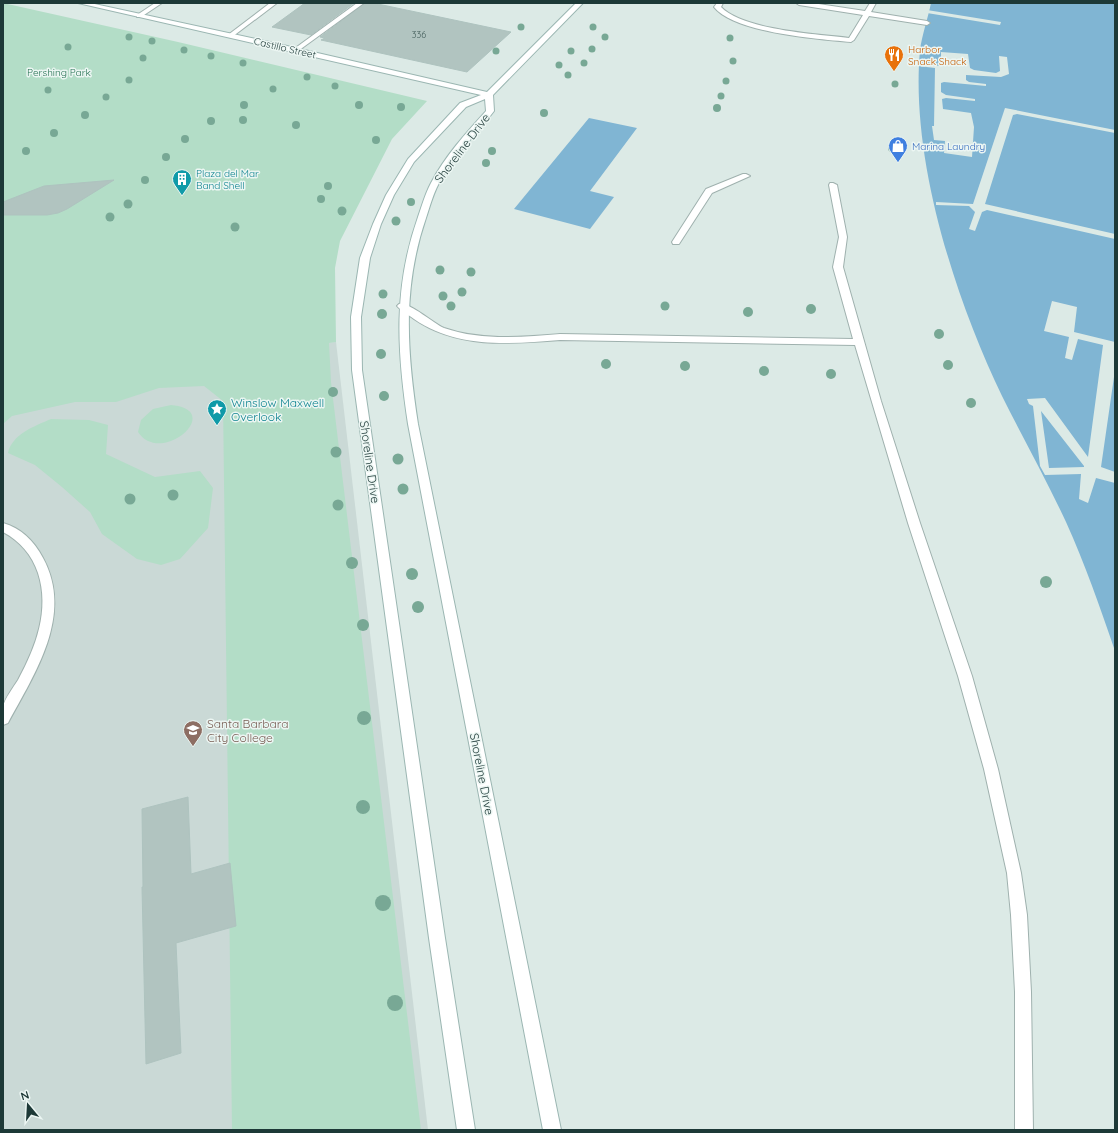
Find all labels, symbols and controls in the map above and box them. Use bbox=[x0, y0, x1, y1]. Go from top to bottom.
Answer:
house number: 336 bbox=[412, 29, 426, 40]
street label: Castillo Street bbox=[253, 35, 318, 62]
place label: Harbor Snack Shack bbox=[908, 43, 967, 68]
restaurant icon: Harbor Snack Shack bbox=[883, 44, 905, 72]
park label: Pershing Park bbox=[27, 66, 91, 79]
street label: Shoreline Drive bbox=[431, 110, 493, 186]
shop icon: Marina Laundry bbox=[887, 135, 909, 163]
place label: Marina Laundry bbox=[912, 140, 985, 153]
place label: Plaza del Mar Band Shell bbox=[196, 167, 259, 192]
building icon: Plaza del Mar Band Shell bbox=[171, 168, 193, 196]
place label: Winslow Maxwell Overlook bbox=[231, 395, 324, 424]
place icon: Winslow Maxwell Overlook bbox=[206, 398, 228, 426]
street label: Shoreline Drive bbox=[357, 420, 383, 504]
place label: Santa Barbara City College bbox=[207, 716, 289, 745]
school or university icon: Santa Barbara City College bbox=[182, 719, 204, 747]
street label: Shoreline Drive bbox=[467, 732, 497, 816]
north arrow bbox=[8, 1085, 48, 1125]
text: N bbox=[19, 1088, 31, 1103]

